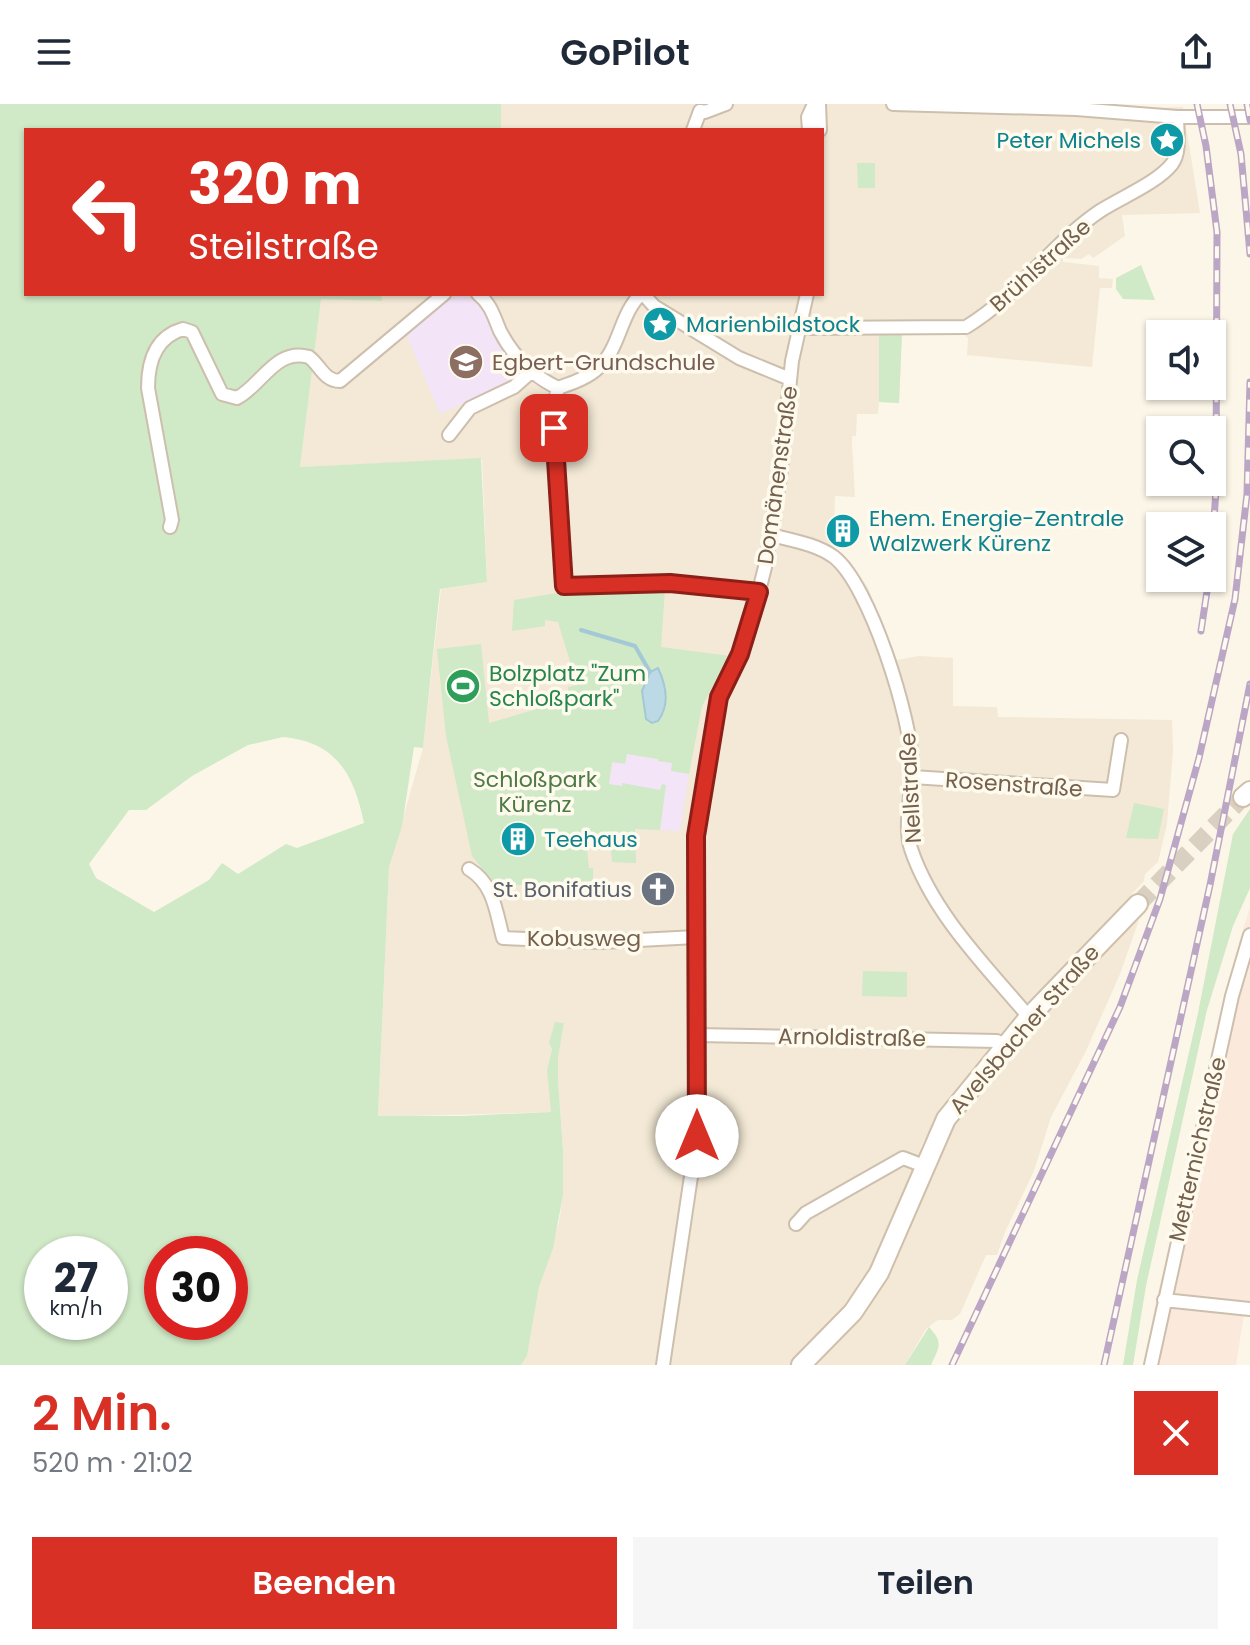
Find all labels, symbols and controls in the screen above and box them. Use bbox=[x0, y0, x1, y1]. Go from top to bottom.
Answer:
text: GoPilot bbox=[560, 27, 690, 78]
icon: menu bbox=[32, 30, 76, 74]
icon: share bbox=[1174, 30, 1218, 74]
place icon: Peter Michels bbox=[1148, 121, 1186, 159]
place label: Peter Michels bbox=[997, 125, 1141, 156]
text: 320 m bbox=[188, 145, 362, 224]
icon: left bbox=[56, 160, 160, 264]
street label: Brühlstraße bbox=[983, 212, 1098, 319]
text: Steilstraße bbox=[188, 221, 379, 272]
place icon: Marienbildstock bbox=[641, 305, 679, 343]
place label: Marienbildstock bbox=[686, 309, 861, 340]
map controls bbox=[1146, 320, 1226, 592]
button: sound bbox=[1146, 320, 1226, 400]
school or university icon: Egbert-Grundschule bbox=[447, 343, 485, 381]
place label: Egbert-Grundschule bbox=[492, 347, 715, 378]
street label: Domänenstraße bbox=[750, 384, 805, 566]
pin bbox=[520, 394, 588, 462]
icon: arrive bbox=[532, 406, 576, 450]
button: search bbox=[1146, 416, 1226, 496]
place label: Ehem. Energie-Zentrale Walzwerk Kürenz bbox=[869, 503, 1124, 559]
building icon: Ehem. Energie-Zentrale Walzwerk Kürenz bbox=[824, 512, 862, 550]
button: layers bbox=[1146, 512, 1226, 592]
place label: Bolzplatz "Zum Schloßpark" bbox=[489, 658, 646, 714]
sports icon: Bolzplatz "Zum Schloßpark" bbox=[444, 667, 482, 705]
street label: Nellstraße bbox=[892, 732, 929, 844]
park label: Schloßpark Kürenz bbox=[473, 764, 598, 820]
street label: Rosenstraße bbox=[944, 764, 1084, 805]
building icon: Teehaus bbox=[499, 820, 537, 858]
place label: Teehaus bbox=[544, 824, 638, 855]
church icon: St. Bonifatius bbox=[639, 870, 677, 908]
place label: St. Bonifatius bbox=[492, 874, 632, 905]
street label: Kobusweg bbox=[527, 923, 641, 954]
street label: Avelsbacher Straße bbox=[942, 938, 1107, 1121]
street label: Arnoldistraße bbox=[778, 1021, 926, 1054]
street label: Metternichstraße bbox=[1161, 1054, 1234, 1244]
position arrow bbox=[655, 1094, 739, 1178]
speed limit sign: 30 bbox=[144, 1236, 248, 1340]
text: 27 bbox=[54, 1250, 98, 1306]
text: km/h bbox=[49, 1294, 103, 1322]
text: 2 Min. bbox=[32, 1380, 172, 1447]
button: close bbox=[1134, 1391, 1218, 1475]
text: 520 m · 21:02 bbox=[32, 1445, 193, 1481]
button: Beenden bbox=[32, 1537, 617, 1629]
button: Teilen bbox=[633, 1537, 1218, 1629]

